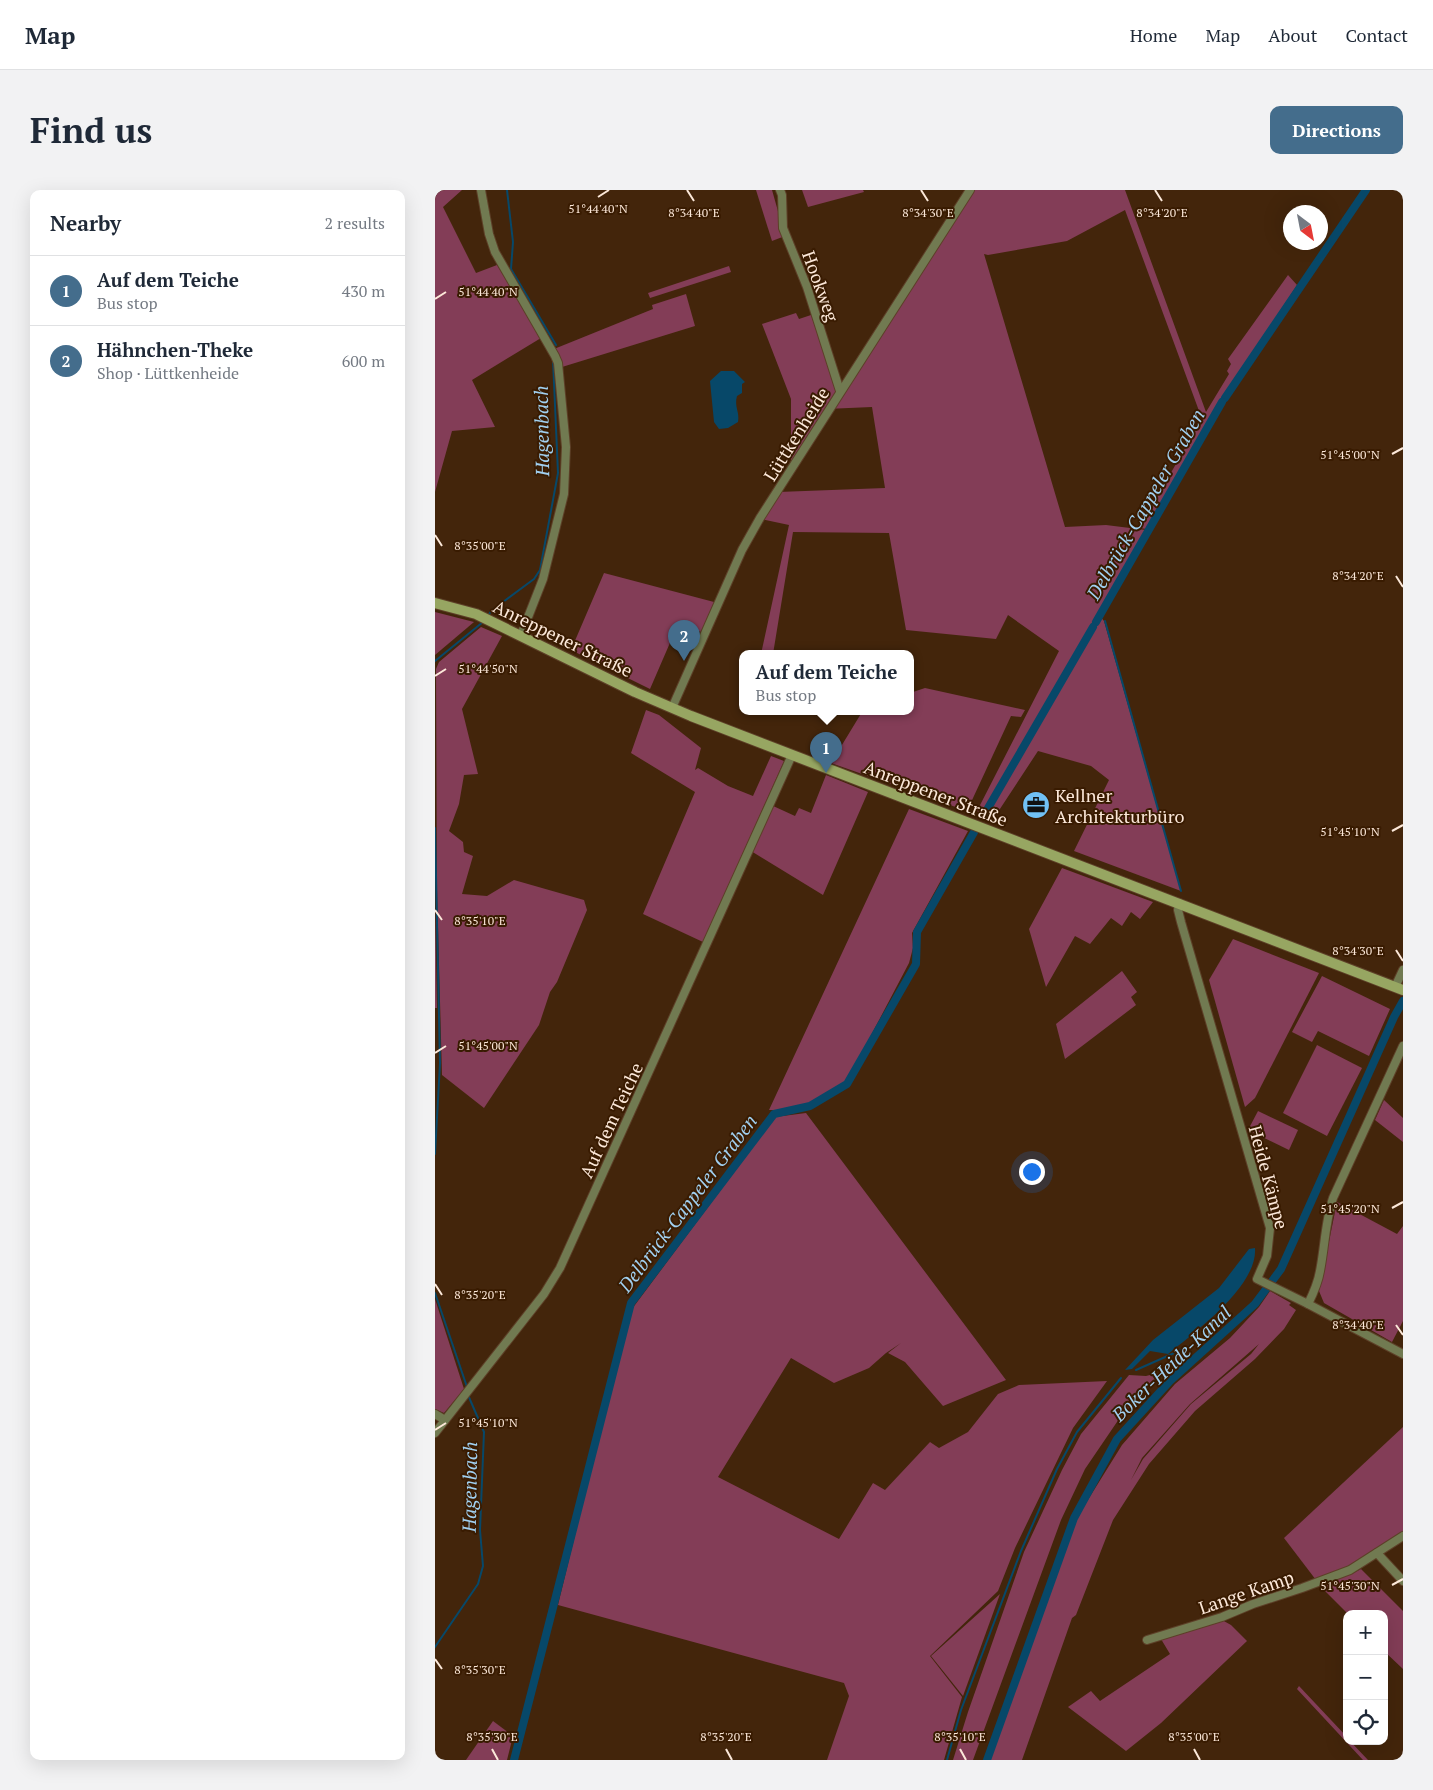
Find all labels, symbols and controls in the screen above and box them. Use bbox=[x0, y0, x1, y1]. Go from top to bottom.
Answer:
text: Map bbox=[25, 19, 75, 51]
text: Home bbox=[1130, 23, 1177, 47]
text: Map bbox=[1205, 23, 1240, 47]
text: About bbox=[1268, 23, 1317, 47]
text: Contact bbox=[1345, 23, 1408, 47]
button: Directions bbox=[1270, 106, 1403, 154]
text: Find us bbox=[30, 107, 152, 153]
text: 51°44'40"N bbox=[568, 201, 628, 216]
text: 8°34'40"E bbox=[668, 205, 720, 220]
text: 8°34'30"E bbox=[902, 205, 954, 220]
text: 8°34'20"E bbox=[1136, 205, 1188, 220]
north arrow bbox=[1283, 205, 1328, 250]
text: Nearby bbox=[50, 209, 121, 237]
text: 2 results bbox=[325, 212, 385, 234]
street label: Hookweg bbox=[797, 247, 845, 325]
text: Auf dem Teiche bbox=[97, 267, 239, 292]
text: 1 bbox=[61, 280, 71, 302]
text: 430 m bbox=[342, 280, 385, 302]
text: 51°44'40"N bbox=[458, 284, 518, 299]
text: Bus stop bbox=[97, 292, 158, 314]
text: Hähnchen-Theke bbox=[97, 337, 253, 362]
text: 2 bbox=[61, 350, 71, 372]
text: 600 m bbox=[342, 350, 385, 372]
text: Shop · Lüttkenheide bbox=[97, 362, 239, 384]
street label: Lüttkenheide bbox=[758, 383, 834, 485]
water label: Hagenbach bbox=[528, 385, 554, 478]
water label: Delbrück-Cappeler Graben bbox=[1080, 404, 1210, 605]
text: 51°45'00"N bbox=[1320, 447, 1380, 462]
text: 8°35'00"E bbox=[454, 538, 506, 553]
text: 8°34'20"E bbox=[1332, 568, 1384, 583]
street label: Anreppener Straße bbox=[489, 594, 637, 682]
pin: 2 bbox=[668, 620, 700, 661]
popup bbox=[739, 650, 914, 715]
text: Auf dem Teiche bbox=[756, 659, 897, 684]
text: 51°44'50"N bbox=[458, 661, 518, 676]
text: Bus stop bbox=[756, 684, 816, 706]
pin: 1 bbox=[810, 732, 842, 773]
street label: Anreppener Straße bbox=[861, 755, 1011, 831]
place label: Kellner Architekturbüro bbox=[1055, 783, 1185, 828]
office icon: Kellner Architekturbüro bbox=[1021, 790, 1051, 820]
text: 51°45'10"N bbox=[1320, 824, 1380, 839]
text: 8°35'10"E bbox=[454, 913, 506, 928]
text: 8°34'30"E bbox=[1332, 943, 1384, 958]
text: 51°45'00"N bbox=[458, 1038, 518, 1053]
street label: Auf dem Teiche bbox=[574, 1058, 648, 1182]
water label: Delbrück-Cappeler Graben bbox=[611, 1109, 762, 1298]
street label: Heide Kämpe bbox=[1244, 1122, 1294, 1232]
your location bbox=[1019, 1159, 1045, 1185]
text: 51°45'20"N bbox=[1320, 1201, 1380, 1216]
text: 8°35'20"E bbox=[454, 1287, 506, 1302]
water label: Boker-Heide-Kanal bbox=[1105, 1299, 1236, 1427]
text: 8°34'40"E bbox=[1332, 1317, 1384, 1332]
text: 51°45'10"N bbox=[458, 1415, 518, 1430]
water label: Hagenbach bbox=[456, 1441, 482, 1534]
street label: Lange Kamp bbox=[1195, 1565, 1297, 1619]
text: 51°45'30"N bbox=[1320, 1578, 1380, 1593]
map controls bbox=[1343, 1610, 1388, 1745]
button: + bbox=[1343, 1610, 1388, 1655]
button: − bbox=[1343, 1655, 1388, 1700]
text: 8°35'30"E bbox=[454, 1662, 506, 1677]
button: locate bbox=[1343, 1700, 1388, 1745]
text: 8°35'30"E bbox=[466, 1729, 518, 1744]
text: 8°35'20"E bbox=[700, 1729, 752, 1744]
text: 8°35'10"E bbox=[934, 1729, 986, 1744]
text: 8°35'00"E bbox=[1168, 1729, 1220, 1744]

